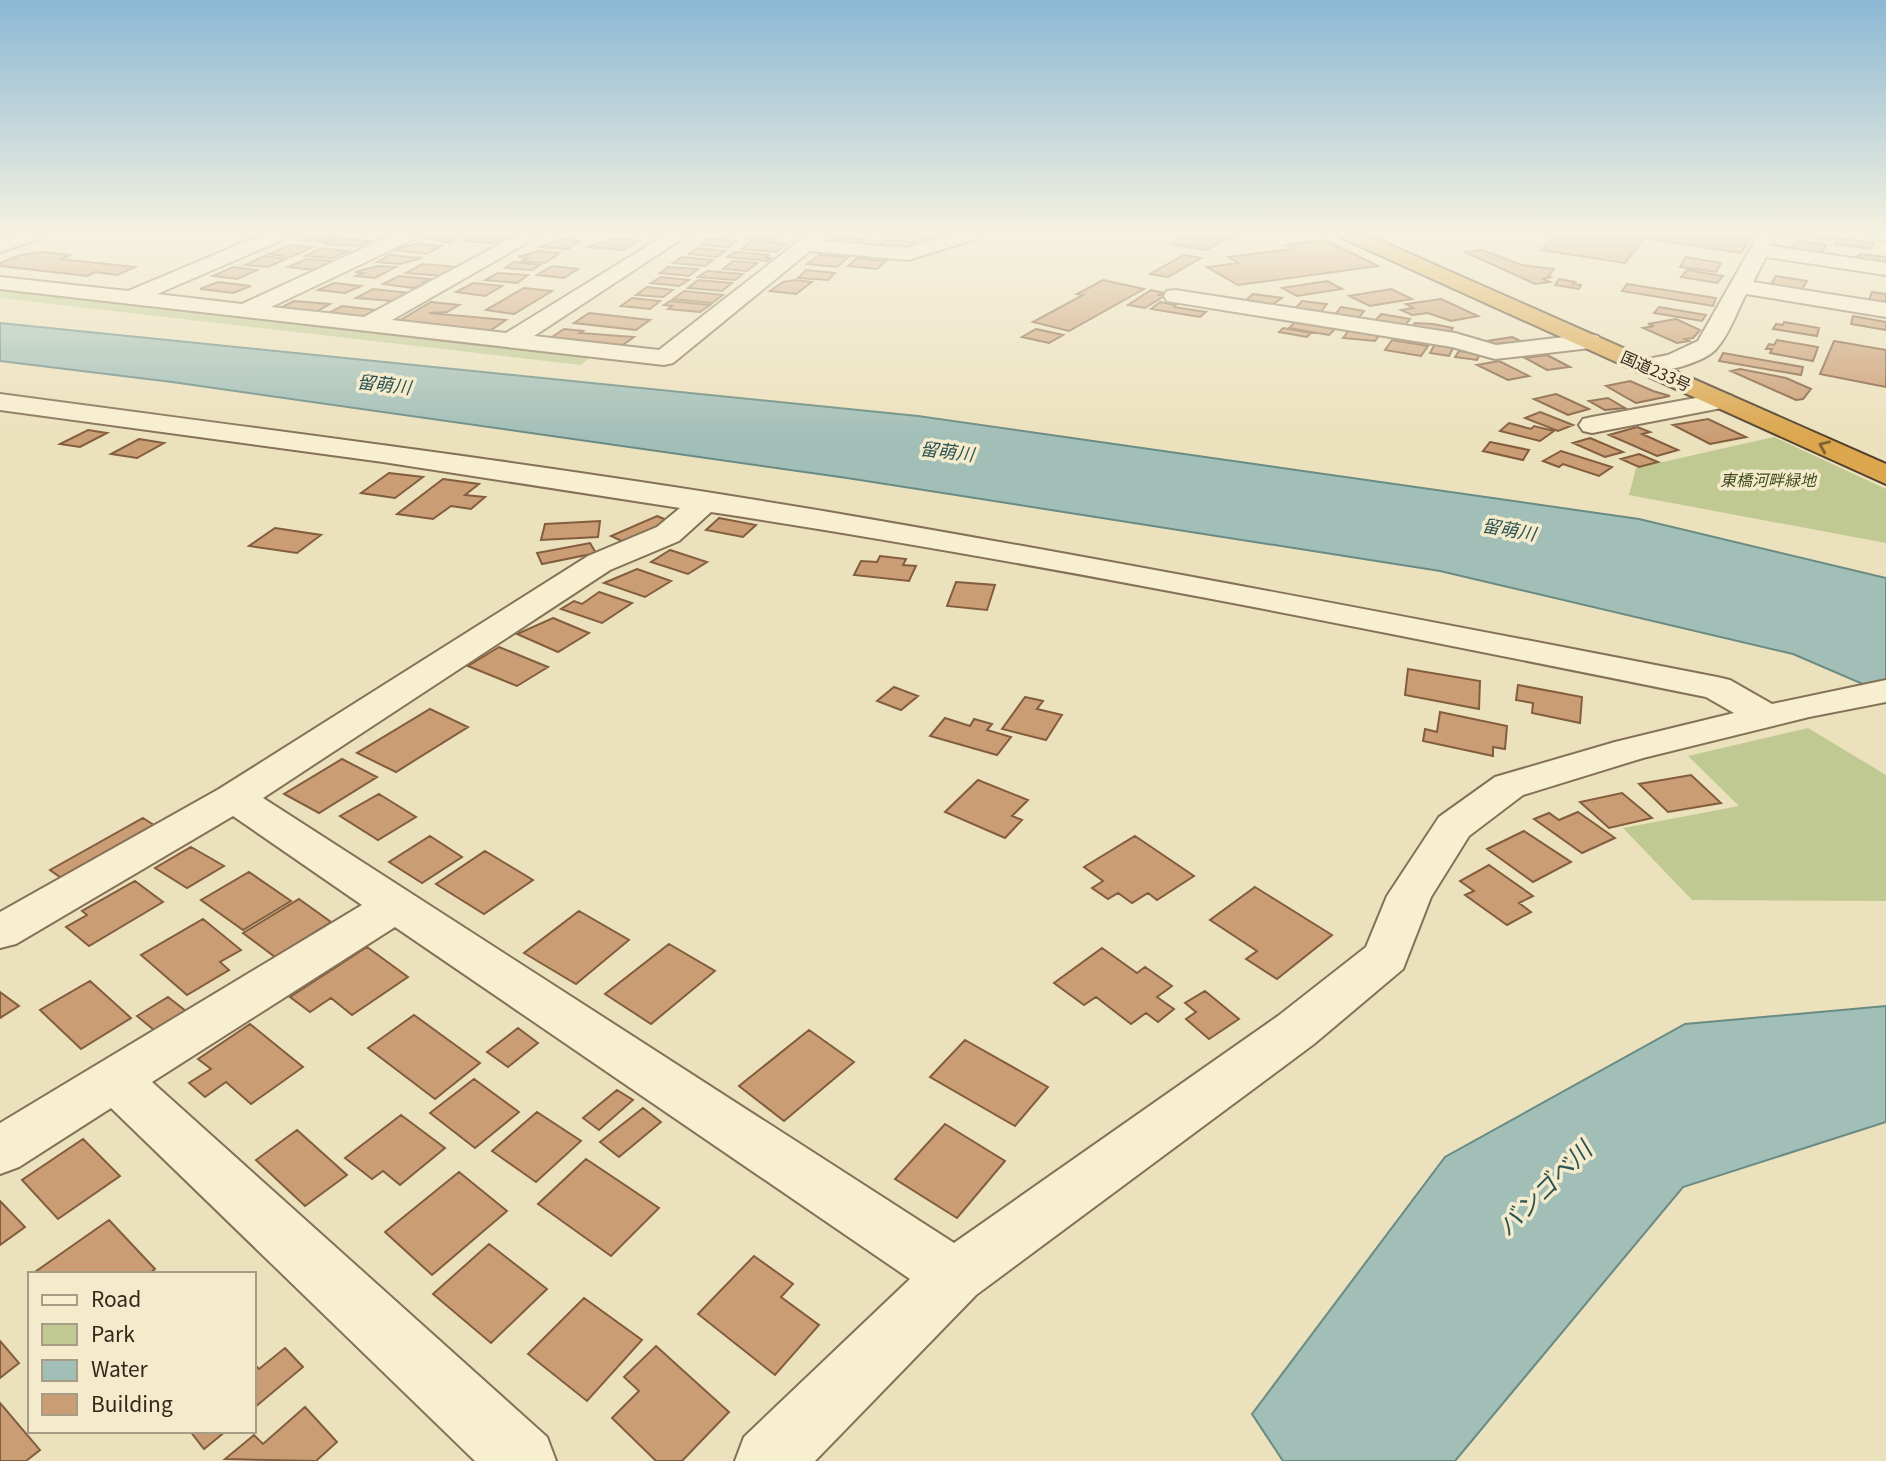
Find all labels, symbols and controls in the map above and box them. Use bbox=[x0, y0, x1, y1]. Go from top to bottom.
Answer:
street label: 国道233号 bbox=[1617, 344, 1695, 396]
water label: 留萌川 bbox=[356, 367, 415, 399]
water label: 留萌川 bbox=[919, 434, 978, 466]
one-way arrow bbox=[1819, 440, 1831, 454]
park label: 東橋河畔緑地 bbox=[1720, 467, 1818, 491]
water label: 留萌川 bbox=[1481, 511, 1540, 546]
water label: バンゴベ川 bbox=[1488, 1130, 1601, 1242]
legend bbox=[28, 1272, 256, 1433]
text: Road bbox=[91, 1283, 141, 1313]
text: Park bbox=[91, 1318, 135, 1348]
text: Water bbox=[91, 1353, 149, 1383]
text: Building bbox=[91, 1388, 173, 1418]

